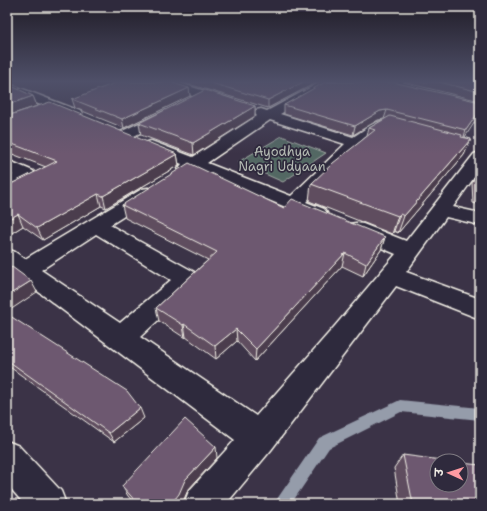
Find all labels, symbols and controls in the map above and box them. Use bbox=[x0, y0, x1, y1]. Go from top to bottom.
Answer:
park label: Ayodhya Nagri Udyaan bbox=[238, 143, 326, 175]
north arrow bbox=[429, 453, 469, 493]
text: उ bbox=[432, 467, 447, 478]

